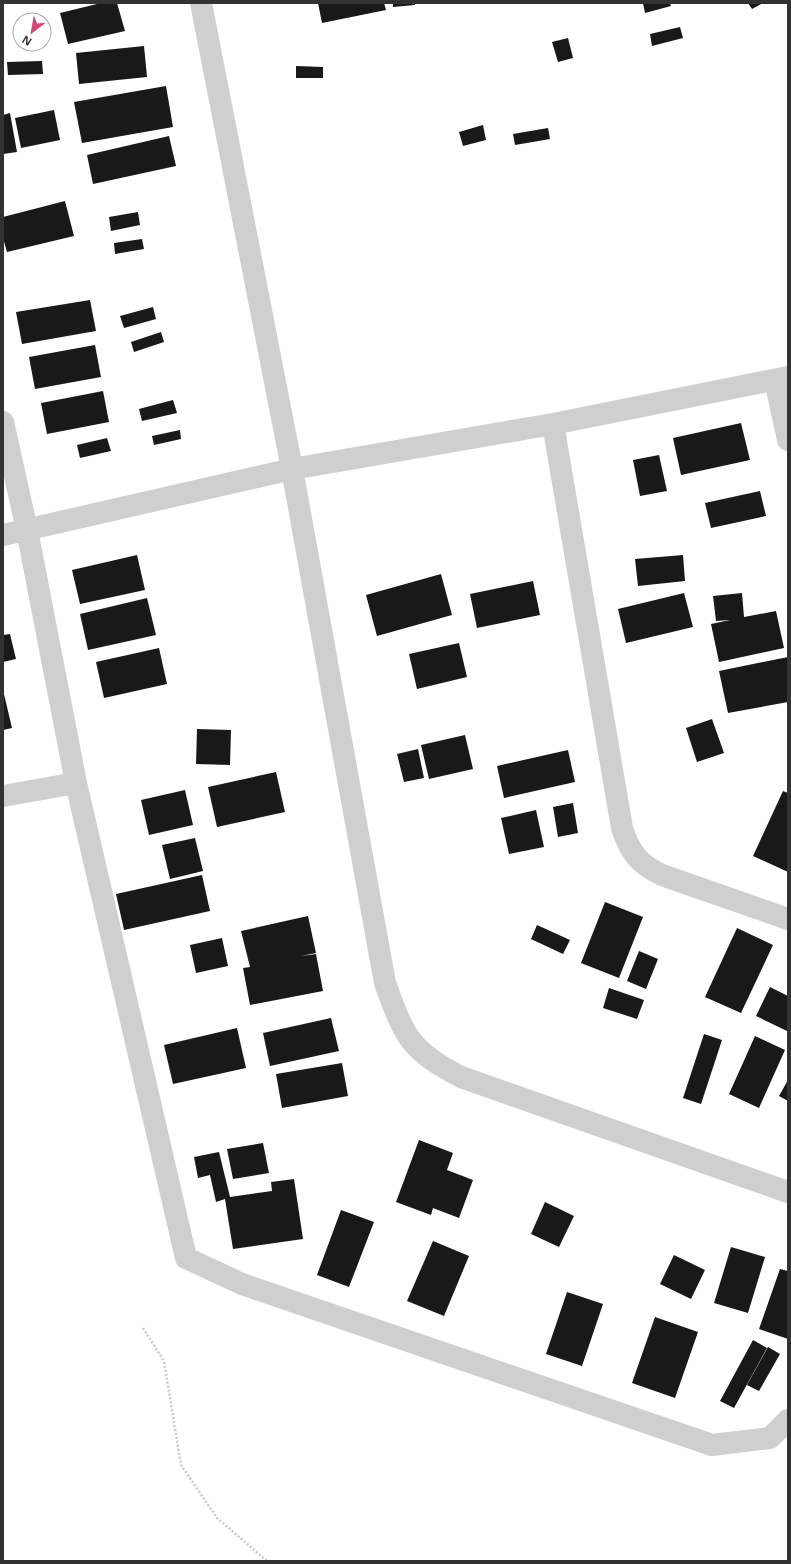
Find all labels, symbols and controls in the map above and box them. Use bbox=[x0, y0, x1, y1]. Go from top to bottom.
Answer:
north arrow bbox=[12, 12, 52, 52]
text: N bbox=[19, 32, 34, 50]

